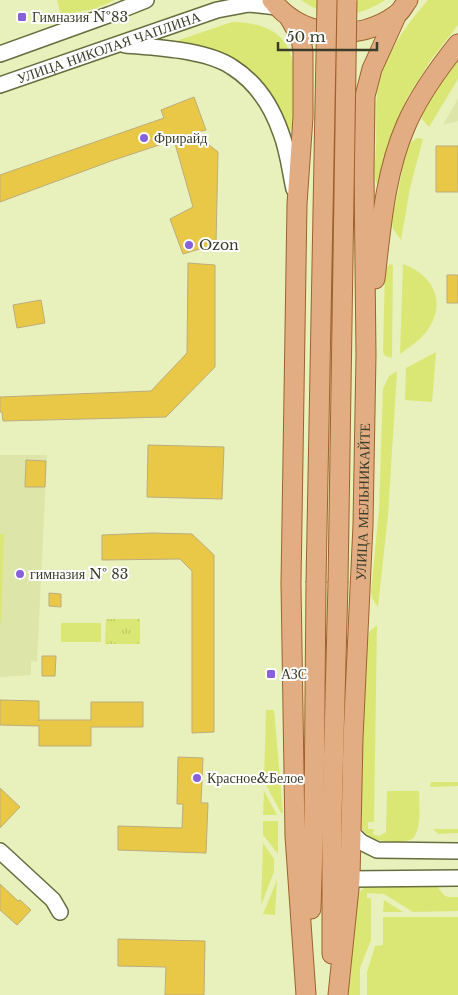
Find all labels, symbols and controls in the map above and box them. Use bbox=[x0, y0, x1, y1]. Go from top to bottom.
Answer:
street label: УЛИЦА НИКОЛАЯ ЧАПЛИНА bbox=[14, 7, 204, 87]
place label: Гимназия №83 bbox=[32, 8, 128, 26]
marker: Гимназия №83 bbox=[16, 11, 28, 23]
scale bar bbox=[278, 20, 377, 52]
text: 50 m bbox=[286, 27, 326, 46]
place label: Фрирайд bbox=[154, 129, 207, 147]
marker: Фрирайд bbox=[138, 132, 150, 144]
place label: Ozon bbox=[199, 236, 239, 254]
marker: Ozon bbox=[183, 239, 195, 251]
street label: УЛИЦА МЕЛЬНИКАЙТЕ bbox=[351, 423, 374, 581]
place label: гимназия № 83 bbox=[30, 565, 128, 583]
marker: гимназия № 83 bbox=[14, 568, 26, 580]
place label: АЗС bbox=[281, 665, 307, 683]
marker: АЗС bbox=[265, 668, 277, 680]
place label: Красное&Белое bbox=[207, 769, 304, 787]
marker: Красное&Белое bbox=[191, 772, 203, 784]

